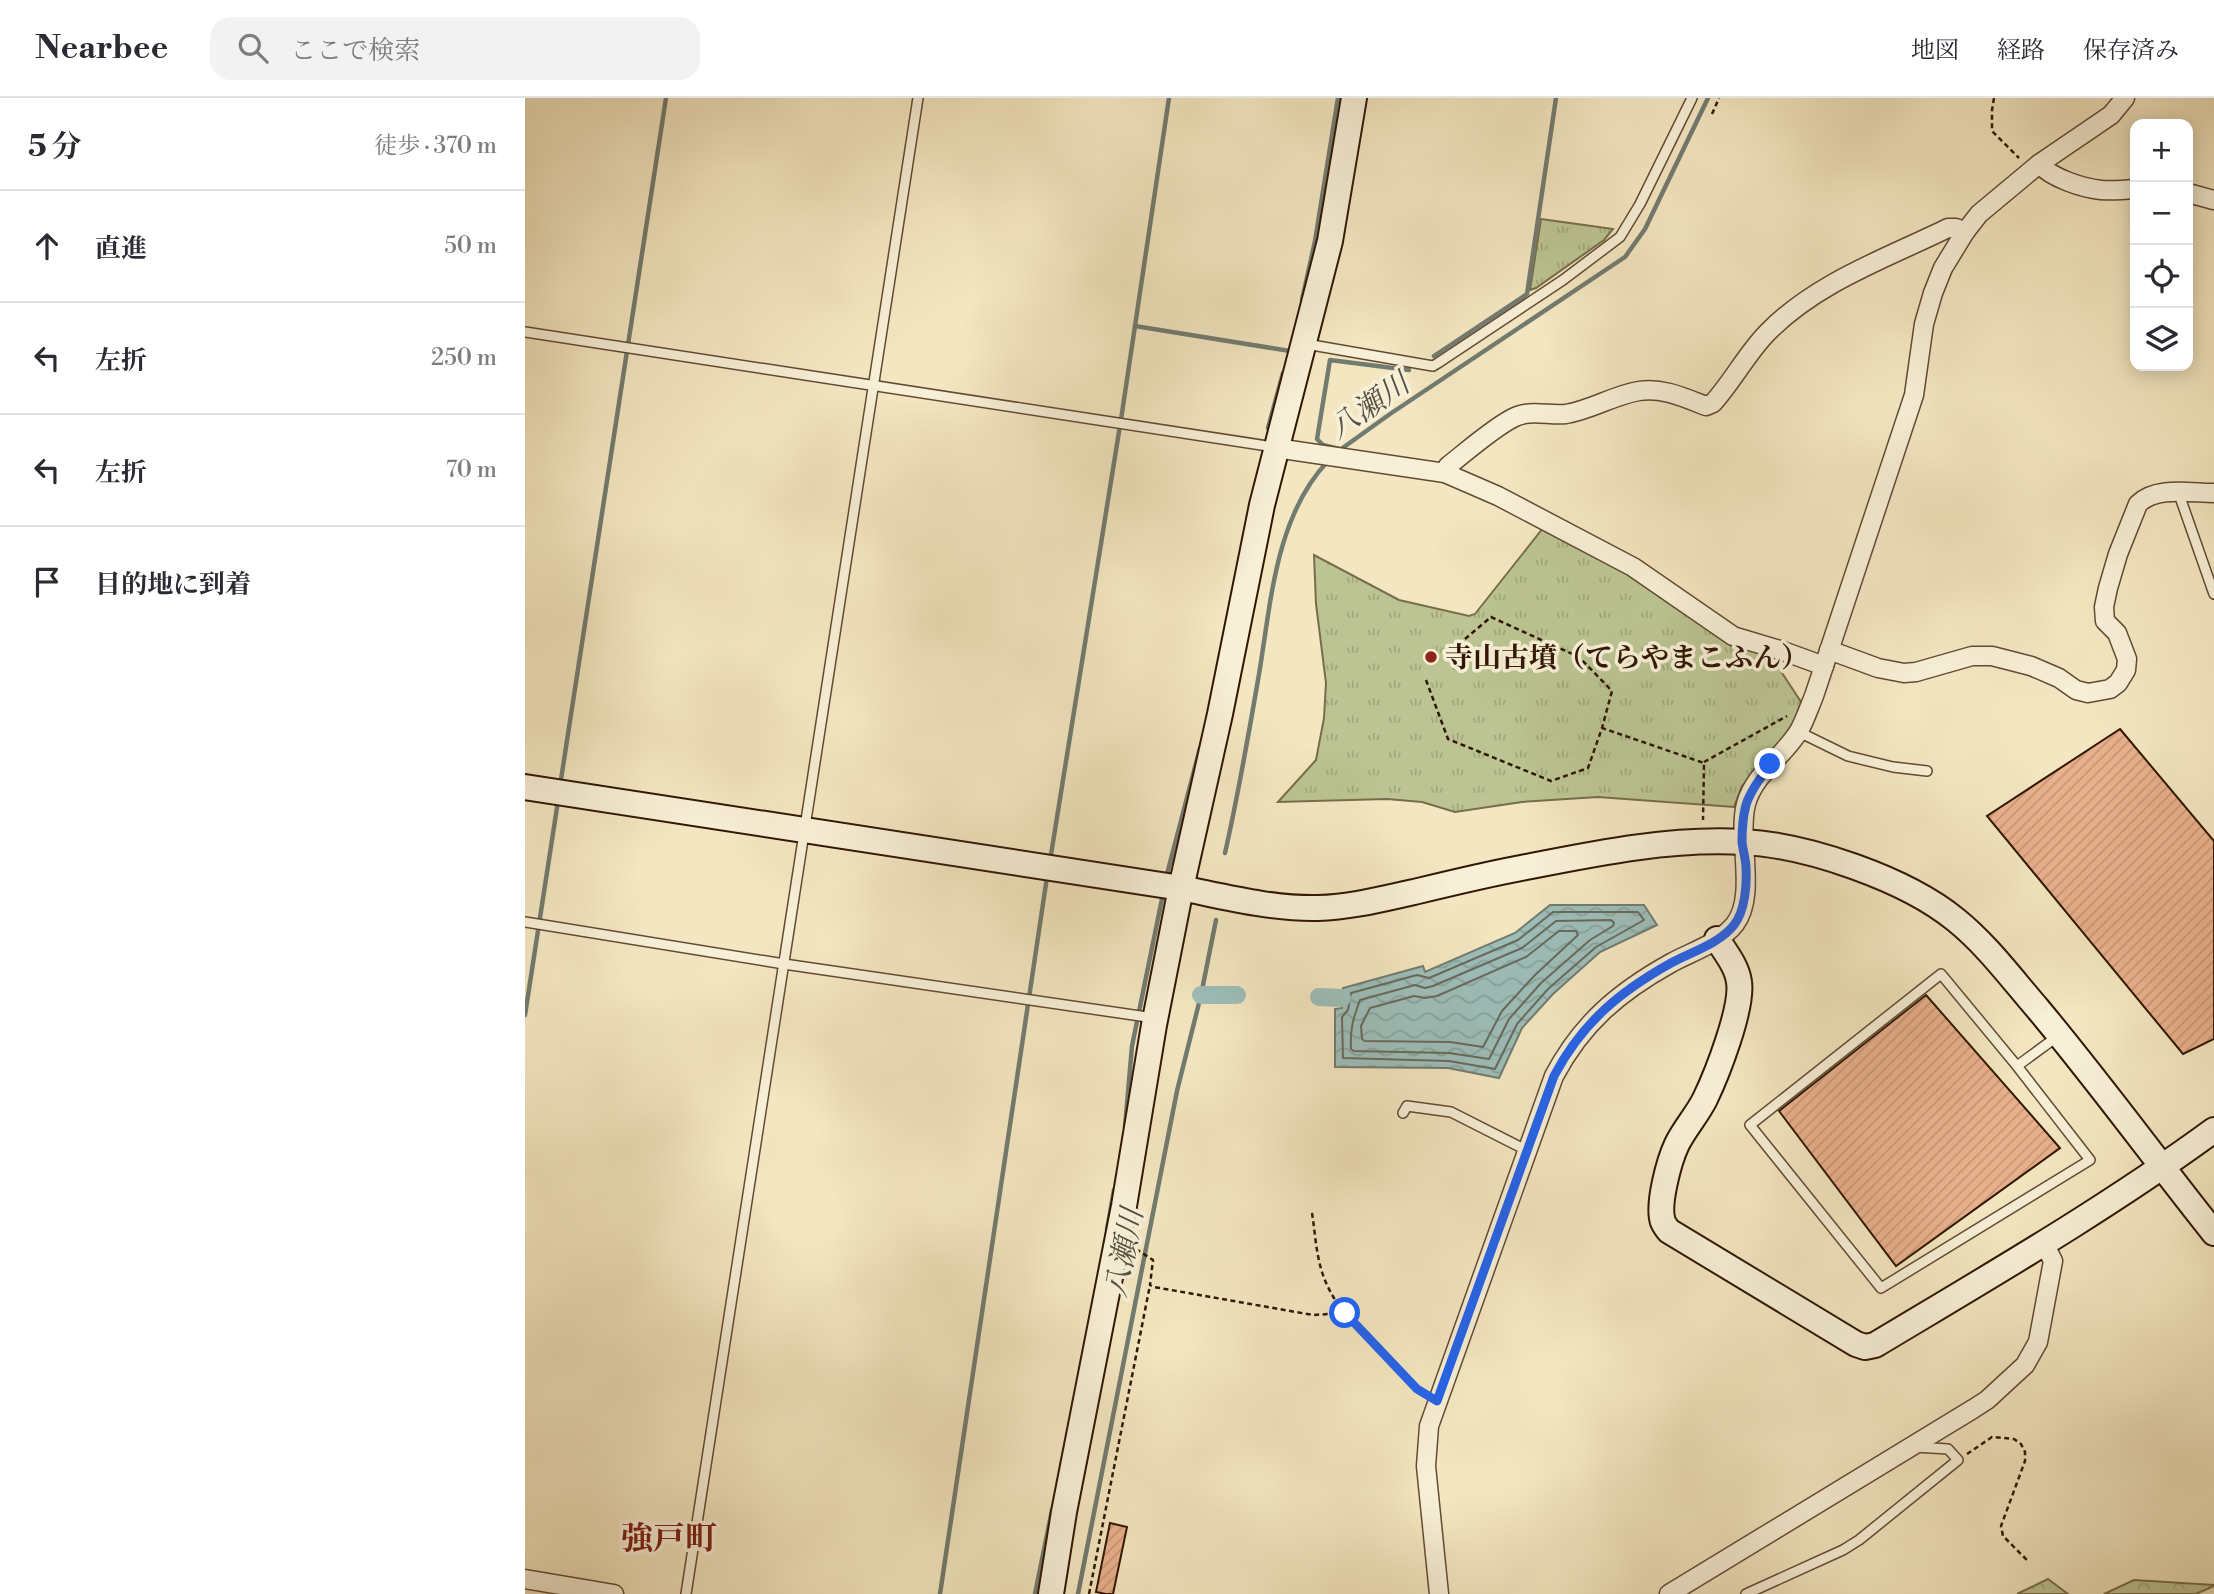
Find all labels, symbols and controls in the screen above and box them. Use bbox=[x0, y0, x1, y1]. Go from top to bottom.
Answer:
search box bbox=[210, 17, 700, 80]
text: Nearbee bbox=[35, 28, 168, 69]
icon: search bbox=[234, 29, 272, 67]
text: ここで検索 bbox=[290, 35, 420, 67]
text: 地図 bbox=[1911, 36, 1959, 66]
text: 経路 bbox=[1997, 36, 2045, 66]
text: 保存済み bbox=[2083, 36, 2179, 66]
map controls bbox=[2130, 119, 2193, 371]
button: + bbox=[2130, 119, 2193, 182]
text: 5 分 bbox=[28, 128, 81, 166]
text: 徒歩 · 370 m bbox=[374, 132, 497, 160]
button: − bbox=[2130, 182, 2193, 245]
icon: ahead bbox=[28, 227, 66, 265]
text: 50 m bbox=[444, 232, 497, 260]
text: 直進 bbox=[95, 233, 147, 265]
button: locate bbox=[2130, 245, 2193, 308]
button: layers bbox=[2130, 308, 2193, 371]
icon: left bbox=[28, 339, 66, 377]
text: 250 m bbox=[431, 344, 497, 372]
text: 左折 bbox=[95, 345, 147, 377]
water label: 八瀬川 bbox=[1322, 364, 1420, 448]
icon: left bbox=[28, 451, 66, 489]
text: 70 m bbox=[446, 456, 497, 484]
text: 左折 bbox=[95, 457, 147, 489]
icon: arrive bbox=[28, 563, 66, 601]
text: 目的地に到着 bbox=[95, 569, 251, 601]
place label: 寺山古墳（てらやまこふん） bbox=[1445, 641, 1809, 676]
marker: 寺山古墳（てらやまこふん） bbox=[1423, 649, 1439, 665]
route end bbox=[1754, 748, 1785, 779]
water label: 八瀬川 bbox=[1098, 1202, 1153, 1301]
route start bbox=[1329, 1297, 1360, 1328]
district label: 強戸町 bbox=[621, 1519, 717, 1559]

